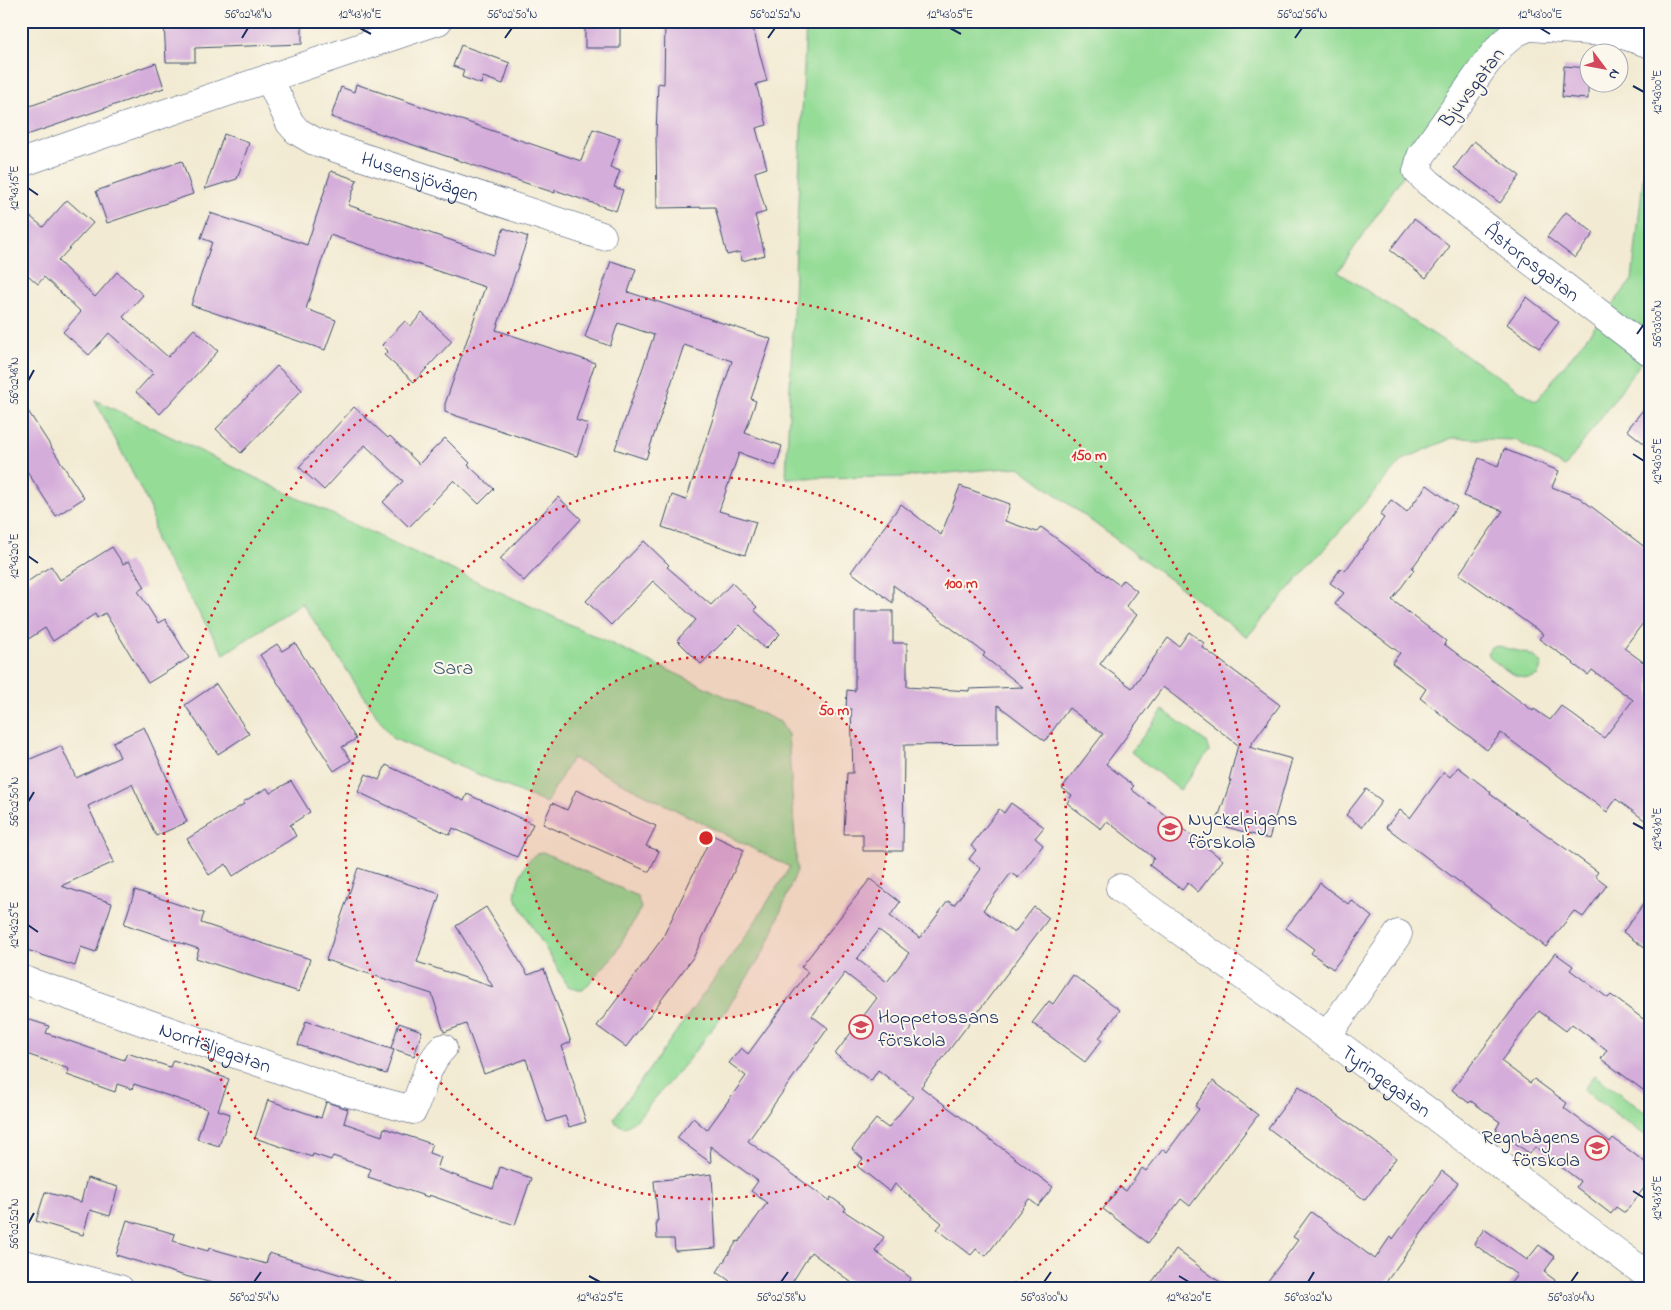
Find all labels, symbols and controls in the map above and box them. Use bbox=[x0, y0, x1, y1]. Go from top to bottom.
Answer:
text: 56°02'48"N bbox=[224, 6, 272, 24]
text: 12°43'10"E bbox=[338, 6, 382, 24]
text: 56°02'50"N bbox=[487, 6, 537, 24]
text: 56°02'52"N bbox=[749, 6, 801, 24]
text: 12°43'05"E bbox=[927, 6, 973, 24]
text: 56°02'56"N bbox=[1277, 6, 1327, 24]
text: 12°43'00"E bbox=[1518, 6, 1562, 24]
street label: Bjuvsgatan bbox=[1433, 42, 1514, 136]
north arrow bbox=[1578, 42, 1628, 92]
text: N bbox=[1602, 65, 1625, 84]
text: 12°43'00"E bbox=[1649, 70, 1667, 114]
street label: Husensjövägen bbox=[357, 146, 482, 211]
text: 12°43'15"E bbox=[6, 166, 24, 210]
street label: Åstorpsgatan bbox=[1477, 218, 1585, 310]
text: 56°03'00"N bbox=[1649, 300, 1667, 348]
text: 56°02'48"N bbox=[6, 357, 24, 405]
text: 12°43'05"E bbox=[1649, 438, 1667, 484]
text: 150 m bbox=[1071, 445, 1107, 467]
text: 12°43'20"E bbox=[6, 533, 24, 579]
text: 100 m bbox=[944, 573, 978, 595]
park label: Sara bbox=[433, 655, 473, 684]
text: 50 m bbox=[819, 700, 850, 722]
text: 56°02'50"N bbox=[6, 777, 24, 827]
place label: Nyckelpigans förskola bbox=[1188, 806, 1298, 858]
text: 12°43'10"E bbox=[1649, 807, 1667, 851]
school or university icon: Nyckelpigans förskola bbox=[1157, 816, 1183, 842]
centre of rings bbox=[697, 829, 715, 847]
text: 12°43'25"E bbox=[6, 901, 24, 949]
place label: Hoppetossans förskola bbox=[878, 1004, 999, 1056]
school or university icon: Hoppetossans förskola bbox=[848, 1014, 874, 1040]
street label: Norrtäljegatan bbox=[155, 1016, 275, 1082]
street label: Tyringegatan bbox=[1334, 1039, 1436, 1126]
place label: Regnbågens förskola bbox=[1482, 1124, 1580, 1176]
school or university icon: Regnbågens förskola bbox=[1584, 1135, 1610, 1161]
text: 12°43'15"E bbox=[1649, 1176, 1667, 1220]
text: 56°02'52"N bbox=[6, 1198, 24, 1250]
text: 56°02'54"N bbox=[229, 1289, 279, 1307]
text: 12°43'25"E bbox=[576, 1289, 624, 1307]
text: 56°02'58"N bbox=[756, 1289, 806, 1307]
text: 56°03'00"N bbox=[1020, 1289, 1068, 1307]
text: 12°43'20"E bbox=[1166, 1289, 1212, 1307]
text: 56°03'02"N bbox=[1284, 1289, 1332, 1307]
text: 56°03'04"N bbox=[1547, 1289, 1595, 1307]

